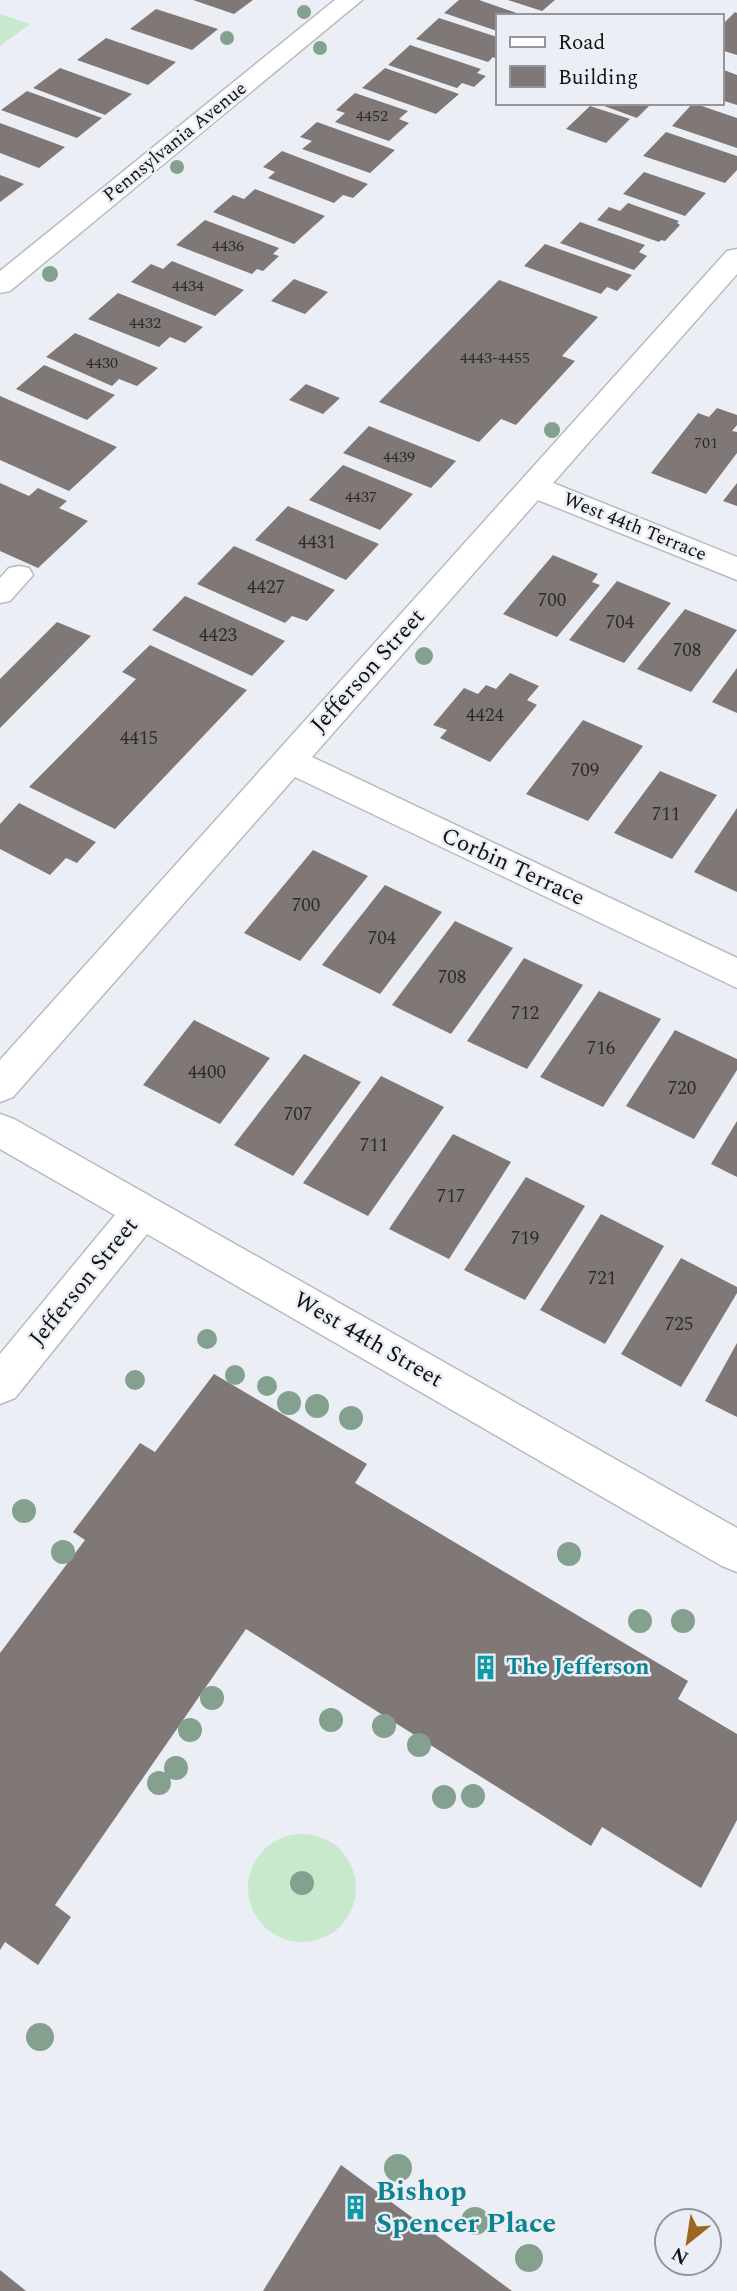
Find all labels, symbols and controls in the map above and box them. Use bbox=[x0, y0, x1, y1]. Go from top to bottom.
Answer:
legend bbox=[496, 14, 723, 105]
text: Road bbox=[558, 27, 605, 59]
text: Building bbox=[558, 62, 638, 94]
street label: Pennsylvania Avenue bbox=[97, 75, 253, 209]
house number: 4452 bbox=[356, 104, 388, 128]
house number: 4436 bbox=[212, 234, 244, 258]
house number: 4434 bbox=[172, 274, 204, 298]
house number: 4432 bbox=[129, 311, 161, 335]
house number: 4443-4455 bbox=[460, 346, 530, 370]
house number: 4430 bbox=[86, 351, 118, 375]
house number: 701 bbox=[694, 431, 718, 455]
house number: 4439 bbox=[383, 445, 415, 469]
house number: 4437 bbox=[345, 485, 377, 509]
street label: West 44th Terrace bbox=[559, 485, 711, 569]
house number: 4431 bbox=[298, 528, 336, 557]
house number: 4427 bbox=[247, 573, 285, 602]
house number: 700 bbox=[538, 586, 566, 615]
street label: Jefferson Street bbox=[302, 601, 434, 741]
house number: 704 bbox=[606, 608, 635, 637]
house number: 4423 bbox=[199, 621, 237, 650]
house number: 708 bbox=[673, 636, 701, 665]
house number: 4424 bbox=[466, 701, 504, 730]
house number: 4415 bbox=[120, 724, 158, 753]
house number: 709 bbox=[571, 756, 599, 785]
house number: 711 bbox=[652, 800, 680, 829]
street label: Corbin Terrace bbox=[435, 818, 591, 916]
house number: 700 bbox=[292, 891, 320, 920]
house number: 704 bbox=[368, 924, 397, 953]
house number: 708 bbox=[438, 963, 466, 992]
house number: 712 bbox=[511, 999, 539, 1028]
house number: 716 bbox=[587, 1034, 615, 1063]
house number: 4400 bbox=[188, 1058, 226, 1087]
house number: 720 bbox=[668, 1074, 696, 1103]
house number: 707 bbox=[284, 1100, 312, 1129]
house number: 711 bbox=[360, 1131, 388, 1160]
house number: 717 bbox=[437, 1182, 465, 1211]
street label: Jefferson Street bbox=[21, 1210, 147, 1354]
house number: 719 bbox=[511, 1224, 539, 1253]
house number: 721 bbox=[588, 1264, 616, 1293]
street label: West 44th Street bbox=[287, 1283, 449, 1397]
house number: 725 bbox=[665, 1310, 693, 1339]
place label: The Jefferson bbox=[506, 1650, 649, 1685]
building icon: The Jefferson bbox=[472, 1653, 500, 1681]
place label: Bishop Spencer Place bbox=[376, 2170, 556, 2245]
building icon: Bishop Spencer Place bbox=[342, 2193, 370, 2221]
north arrow bbox=[653, 2207, 723, 2277]
text: N bbox=[666, 2239, 694, 2272]

